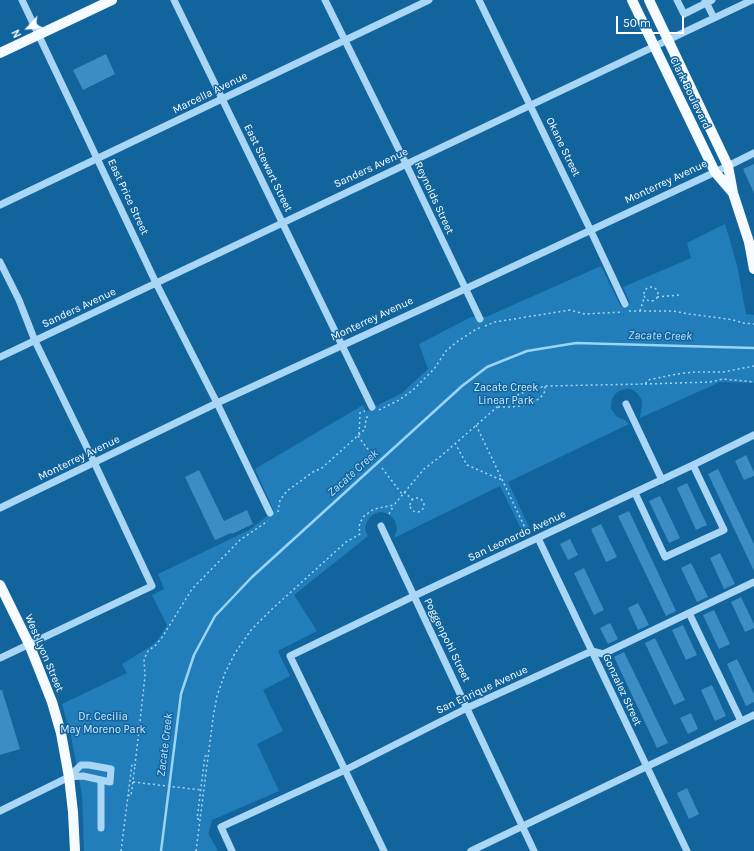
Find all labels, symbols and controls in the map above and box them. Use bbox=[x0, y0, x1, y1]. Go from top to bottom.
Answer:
north arrow bbox=[8, 8, 48, 48]
scale bar bbox=[618, 8, 686, 34]
text: 50 m bbox=[623, 16, 651, 30]
text: N bbox=[9, 27, 24, 40]
street label: Clark Boulevard bbox=[667, 55, 713, 131]
street label: Marcella Avenue bbox=[170, 69, 250, 117]
street label: Okane Street bbox=[543, 115, 583, 179]
street label: East Stewart Street bbox=[241, 122, 295, 214]
street label: Sanders Avenue bbox=[332, 145, 410, 191]
street label: East Price Street bbox=[105, 157, 151, 237]
street label: Monterrey Avenue bbox=[623, 157, 709, 207]
street label: Reynolds Street bbox=[411, 160, 457, 236]
street label: Sanders Avenue bbox=[40, 285, 118, 331]
street label: Monterrey Avenue bbox=[329, 294, 415, 344]
water label: Zacate Creek bbox=[628, 328, 692, 344]
park label: Zacate Creek Linear Park bbox=[474, 381, 538, 407]
street label: Monterrey Avenue bbox=[36, 432, 122, 484]
water label: Zacate Creek bbox=[324, 446, 382, 500]
street label: San Leonardo Avenue bbox=[466, 507, 568, 565]
street label: Poggenpohl Street bbox=[421, 596, 473, 684]
street label: West Lyon Street bbox=[22, 612, 66, 694]
street label: Gonzalez Street bbox=[600, 652, 644, 728]
street label: San Enrique Avenue bbox=[434, 663, 530, 717]
park label: Dr. Cecilia May Moreno Park bbox=[60, 710, 146, 736]
water label: Zacate Creek bbox=[154, 712, 176, 778]

